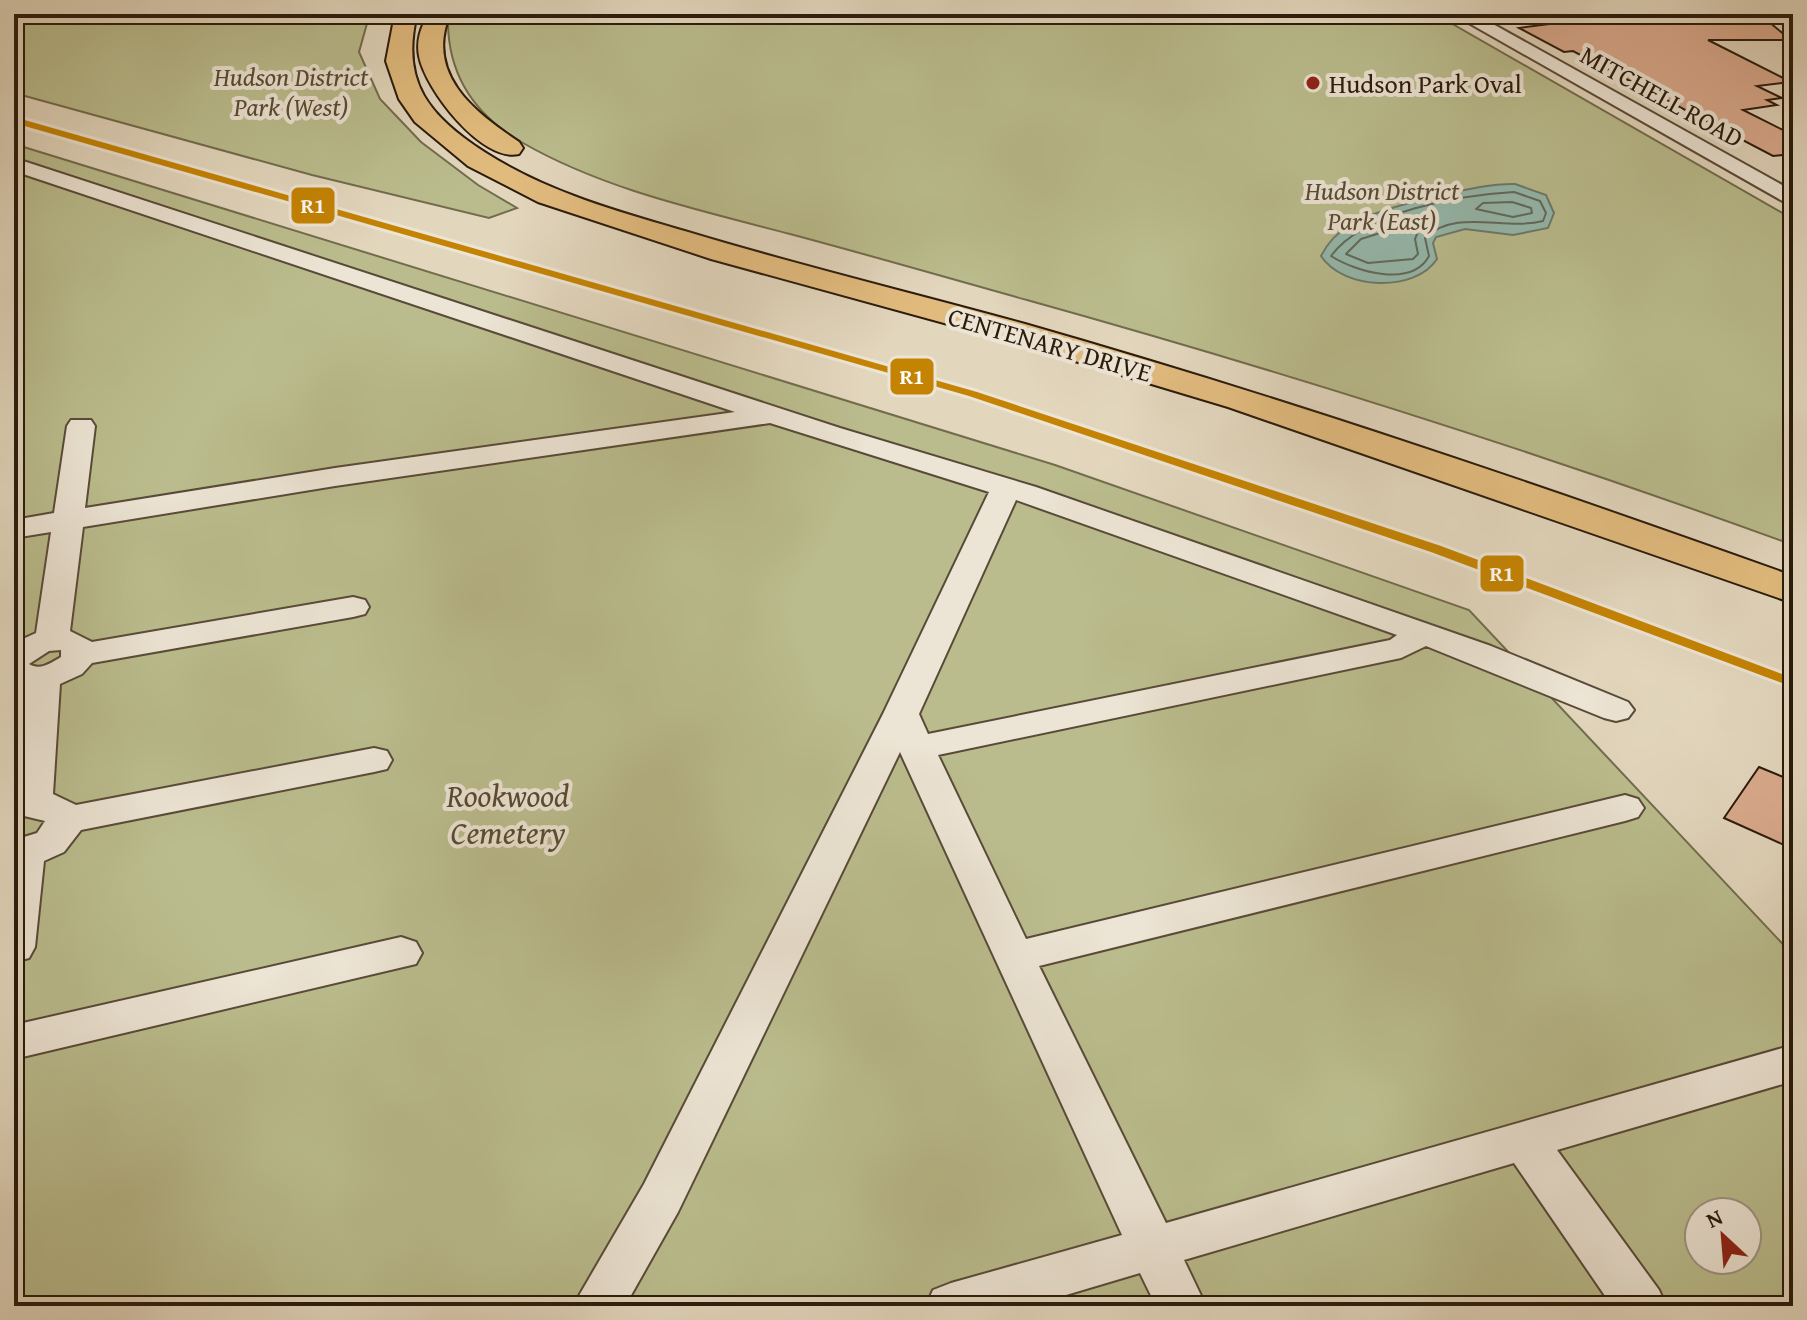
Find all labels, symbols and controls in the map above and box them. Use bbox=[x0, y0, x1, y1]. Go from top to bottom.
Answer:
street label: MITCHELL ROAD bbox=[1573, 35, 1751, 157]
park label: Hudson District Park (West) bbox=[213, 57, 369, 126]
place label: Hudson Park Oval bbox=[1329, 64, 1522, 103]
marker: Hudson Park Oval bbox=[1304, 74, 1322, 92]
park label: Hudson District Park (East) bbox=[1304, 171, 1460, 240]
line badge: R1 bbox=[290, 186, 336, 225]
text: R1 bbox=[300, 189, 326, 221]
street label: CENTENARY DRIVE bbox=[944, 296, 1156, 392]
line badge: R1 bbox=[889, 357, 935, 396]
text: R1 bbox=[899, 360, 925, 392]
line badge: R1 bbox=[1479, 554, 1525, 593]
text: R1 bbox=[1489, 557, 1515, 589]
park label: Rookwood Cemetery bbox=[446, 772, 569, 856]
north arrow bbox=[1683, 1196, 1763, 1276]
text: N bbox=[1701, 1200, 1728, 1236]

